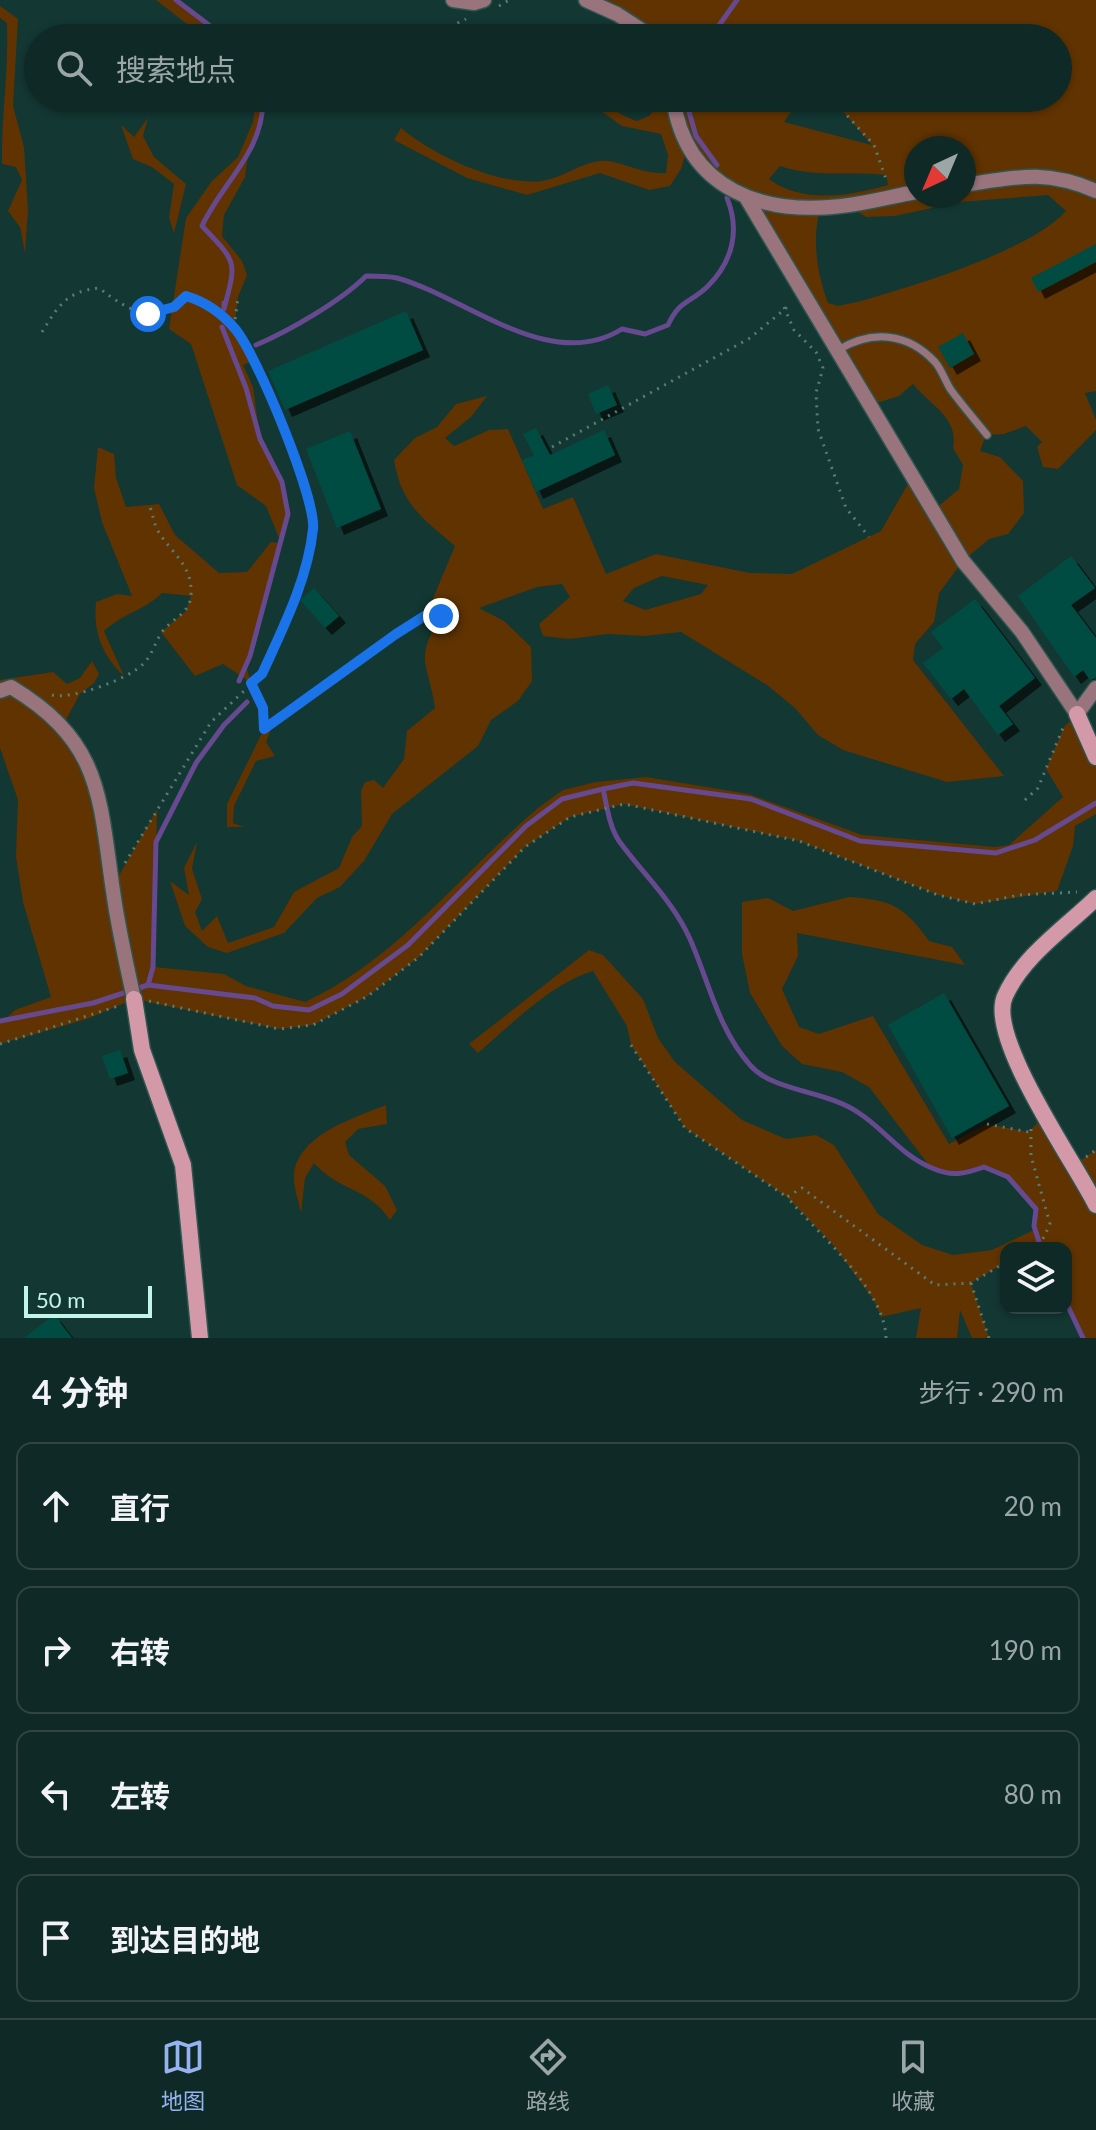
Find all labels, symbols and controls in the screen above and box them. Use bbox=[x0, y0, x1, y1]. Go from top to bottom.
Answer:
search box bbox=[24, 24, 1072, 112]
icon: search bbox=[52, 46, 96, 90]
text: 搜索地点 bbox=[116, 51, 236, 87]
north arrow bbox=[904, 136, 976, 208]
route start bbox=[130, 296, 166, 332]
route end bbox=[423, 598, 459, 634]
map controls bbox=[1000, 1242, 1072, 1314]
button: layers bbox=[1000, 1242, 1072, 1314]
scale bar bbox=[24, 1282, 152, 1318]
text: 50 m bbox=[36, 1286, 85, 1313]
text: 4 分钟 bbox=[32, 1371, 128, 1412]
text: 步行 · 290 m bbox=[919, 1376, 1064, 1408]
icon: ahead bbox=[34, 1484, 78, 1528]
text: 直行 bbox=[110, 1489, 170, 1525]
text: 20 m bbox=[1004, 1490, 1062, 1522]
icon: right bbox=[34, 1628, 78, 1672]
text: 右转 bbox=[110, 1633, 170, 1669]
text: 190 m bbox=[989, 1634, 1062, 1666]
icon: left bbox=[34, 1772, 78, 1816]
text: 左转 bbox=[110, 1777, 170, 1813]
text: 80 m bbox=[1004, 1778, 1062, 1810]
icon: arrive bbox=[34, 1916, 78, 1960]
text: 到达目的地 bbox=[110, 1921, 260, 1957]
tab: 地图 bbox=[161, 2035, 205, 2115]
tab: 路线 bbox=[526, 2035, 570, 2115]
tab: 收藏 bbox=[891, 2035, 935, 2115]

